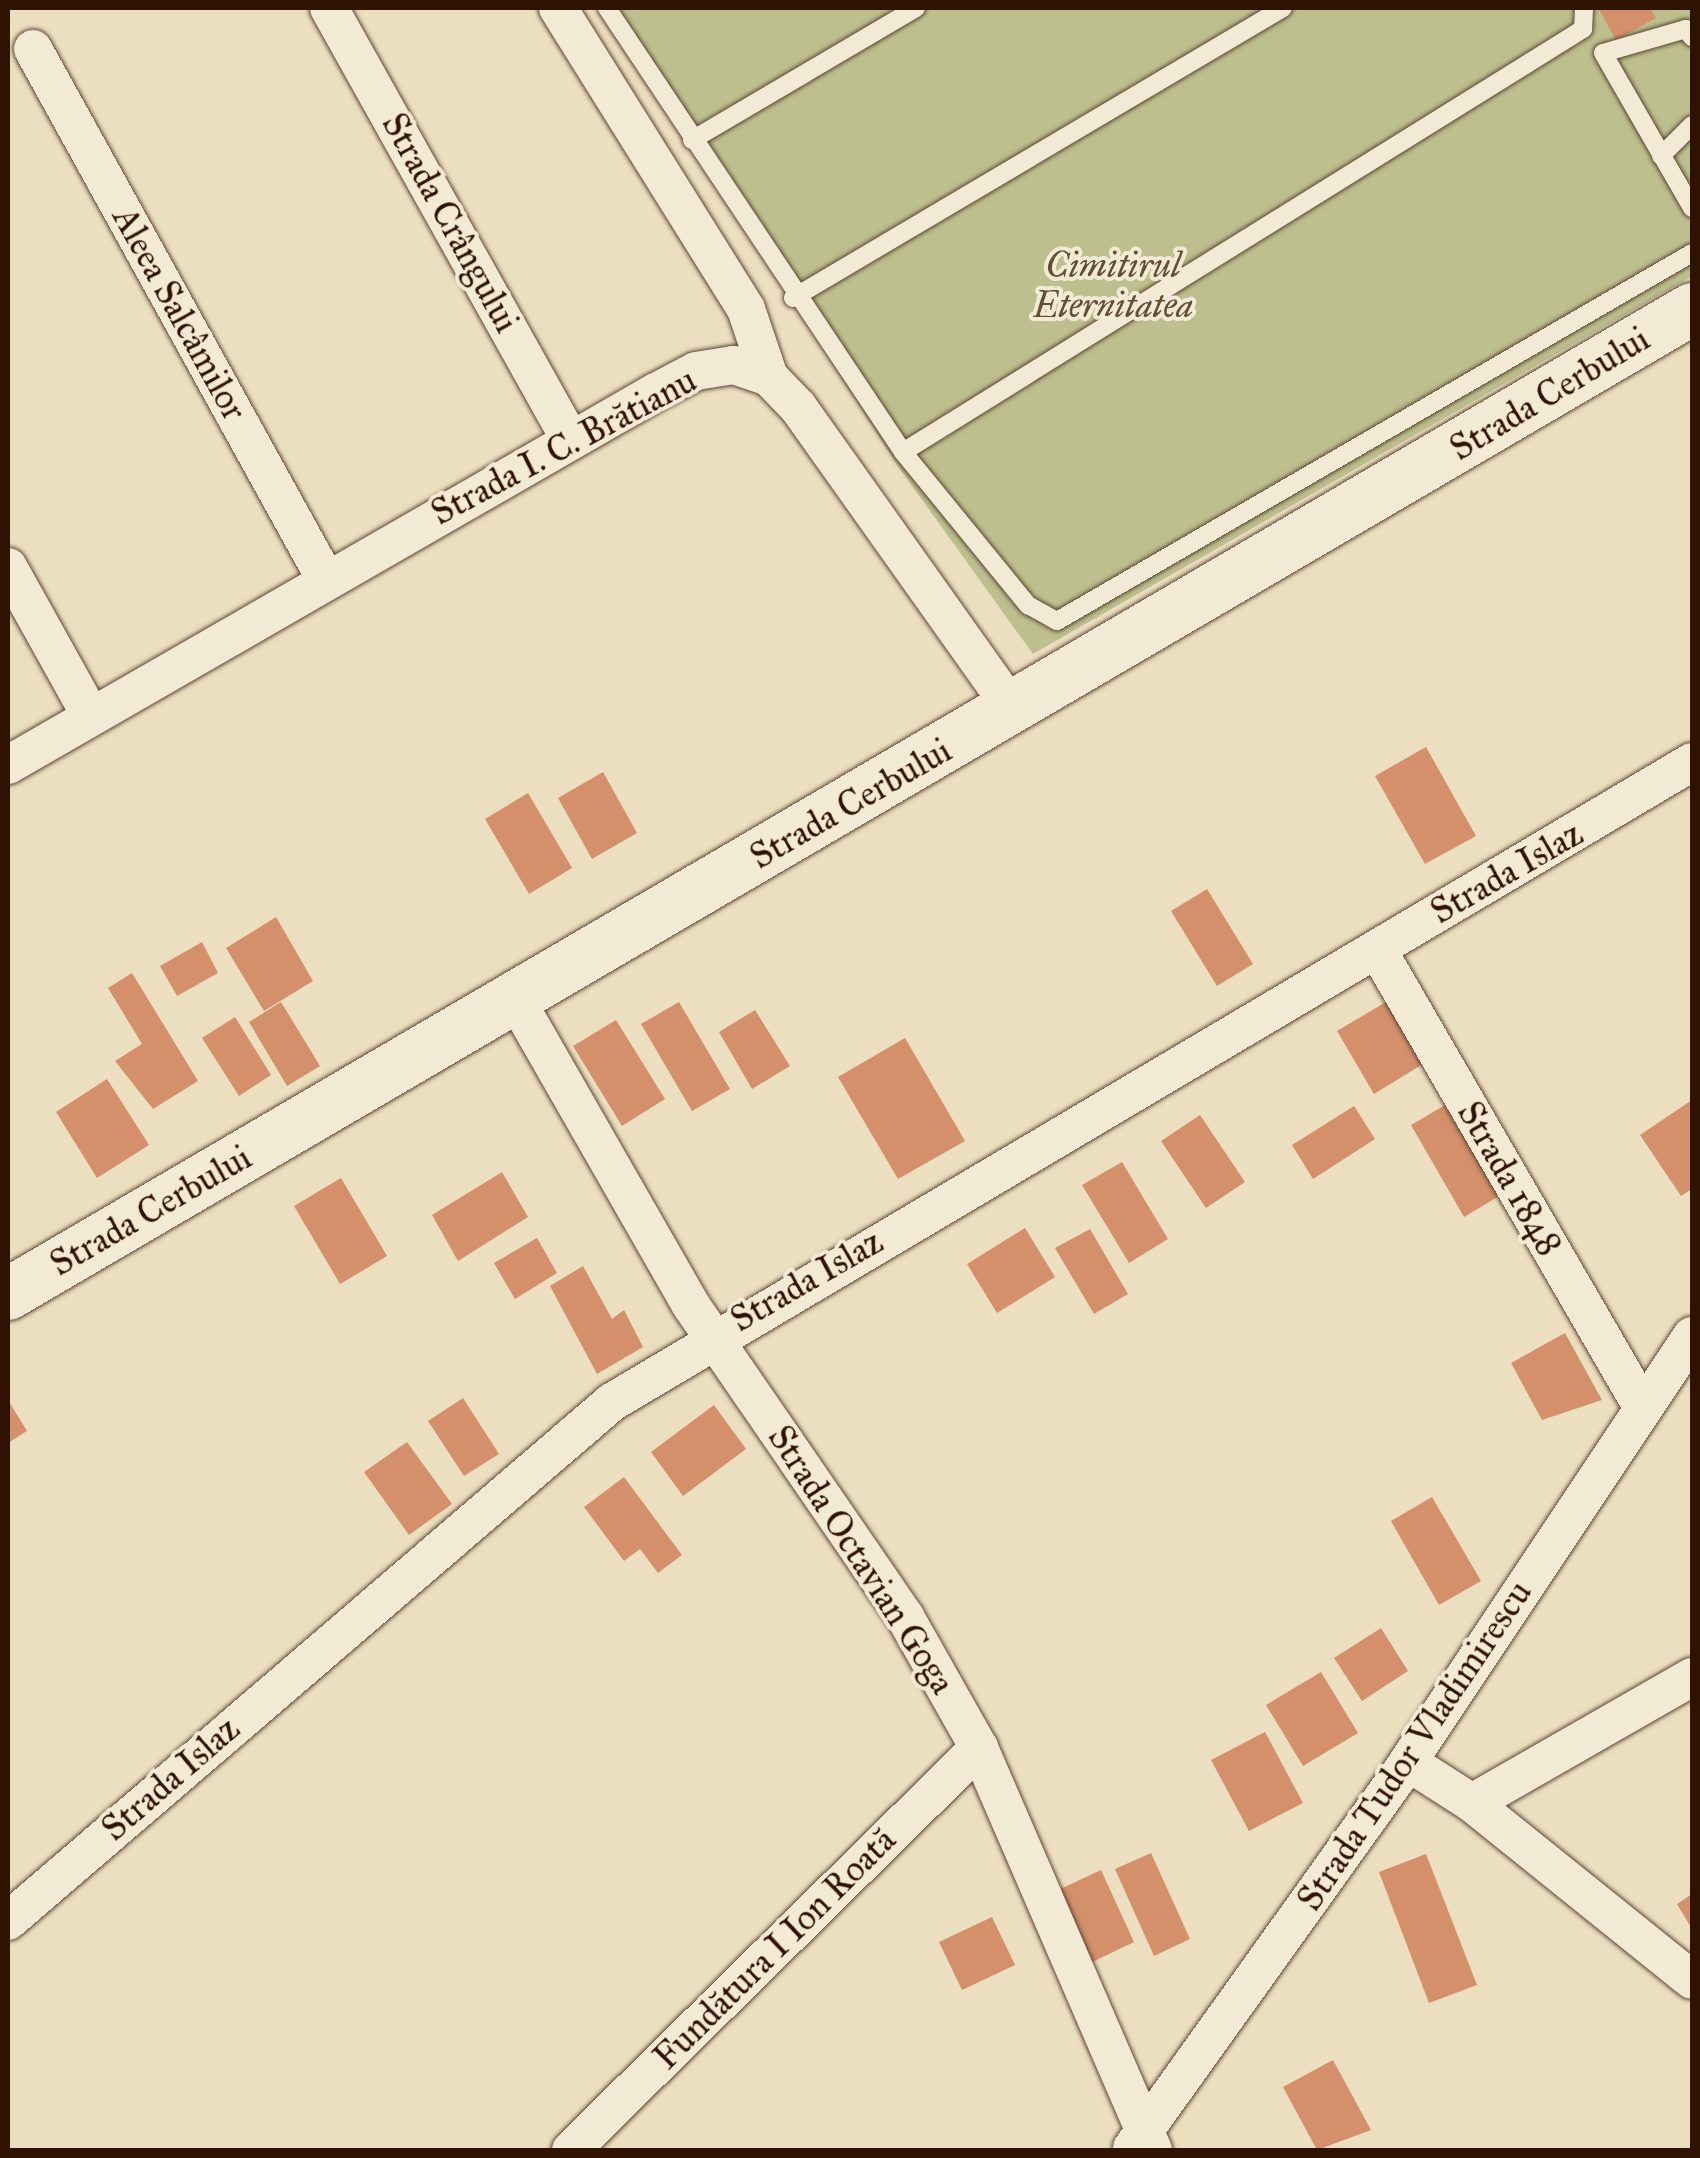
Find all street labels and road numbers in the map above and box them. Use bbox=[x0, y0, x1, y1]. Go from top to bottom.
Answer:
street label: Strada Crângului bbox=[373, 106, 527, 340]
street label: Aleea Salcâmilor bbox=[103, 200, 255, 428]
street label: Strada Cerbului bbox=[1443, 318, 1657, 470]
street label: Strada I. C. Brătianu bbox=[424, 359, 704, 535]
street label: Strada Cerbului bbox=[743, 730, 959, 878]
street label: Strada Islaz bbox=[1424, 813, 1590, 933]
street label: Strada 1848 bbox=[1448, 1095, 1570, 1263]
street label: Strada Cerbului bbox=[43, 1137, 259, 1285]
street label: Strada Islaz bbox=[724, 1221, 890, 1341]
street label: Strada Octavian Goga bbox=[759, 1418, 963, 1702]
street label: Strada Tudor Vladimirescu bbox=[1289, 1573, 1541, 1919]
street label: Strada Islaz bbox=[94, 1708, 248, 1850]
street label: Fundătura I Ion Roată bbox=[646, 1820, 904, 2078]

